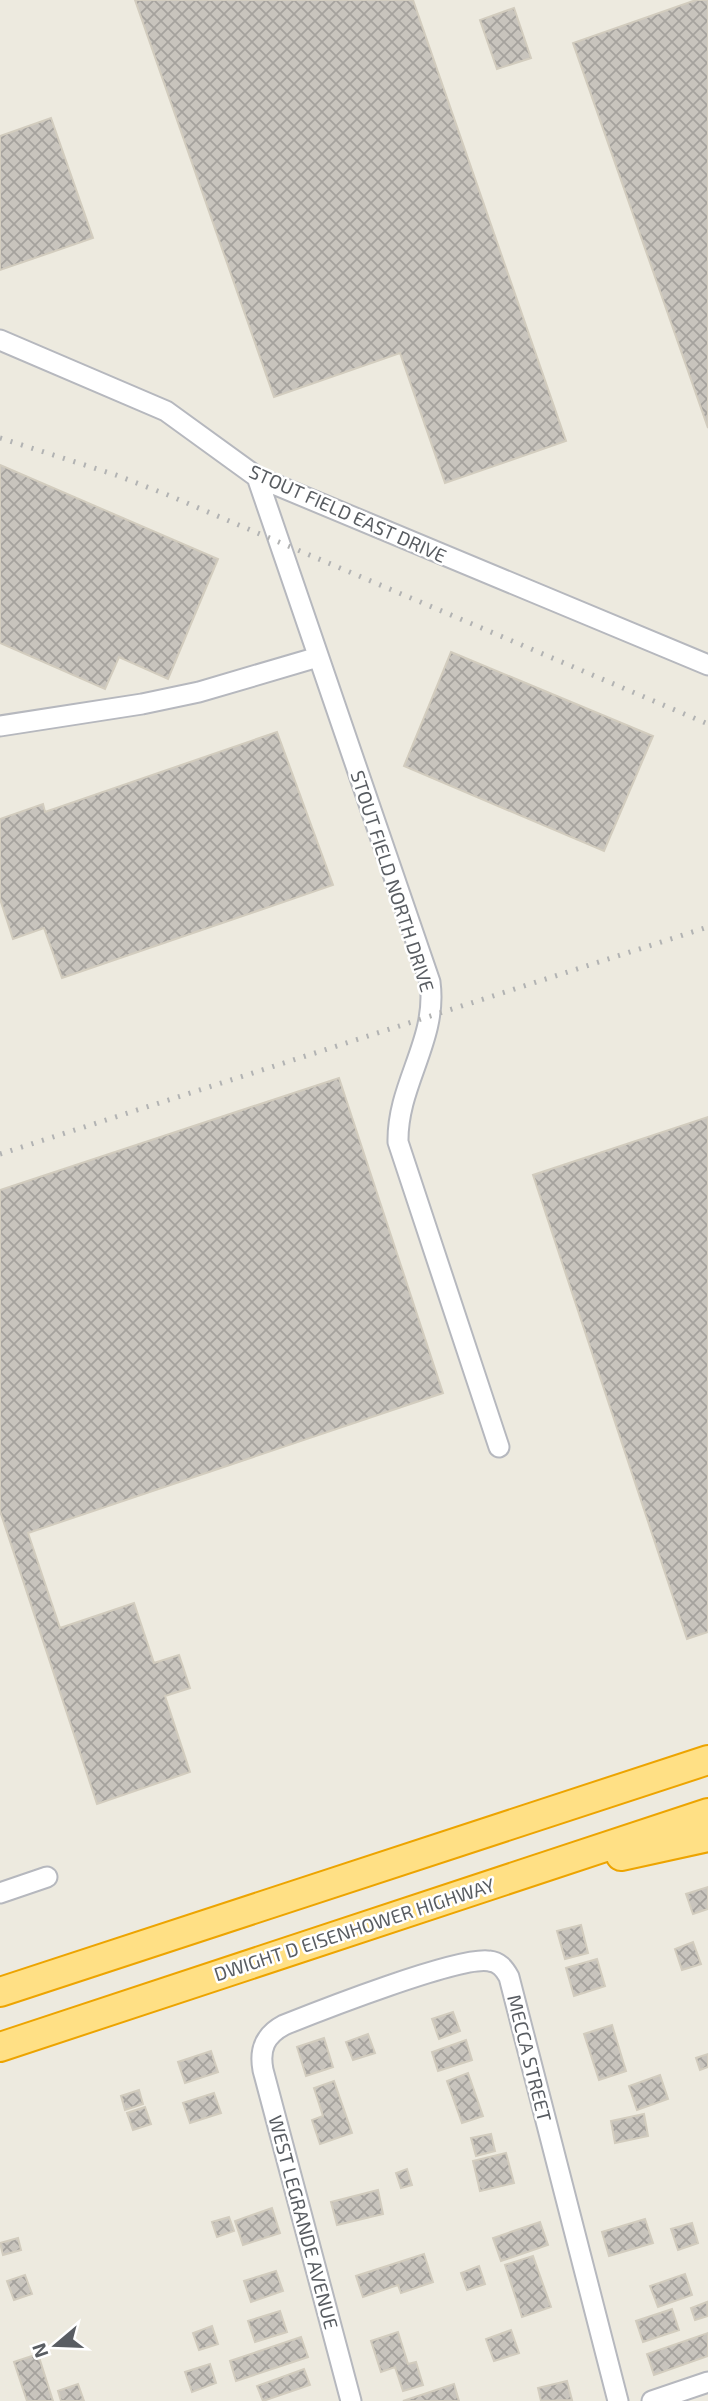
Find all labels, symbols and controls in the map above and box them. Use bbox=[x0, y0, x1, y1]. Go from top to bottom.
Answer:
street label: STOUT FIELD EAST DRIVE bbox=[246, 459, 450, 567]
street label: STOUT FIELD NORTH DRIVE bbox=[346, 767, 440, 995]
street label: DWIGHT D EISENHOWER HIGHWAY bbox=[211, 1873, 497, 1985]
street label: MECCA STREET bbox=[503, 1992, 557, 2124]
street label: WEST LEGRANDE AVENUE bbox=[264, 2113, 344, 2331]
north arrow bbox=[21, 2310, 91, 2380]
text: N bbox=[26, 2340, 53, 2361]

